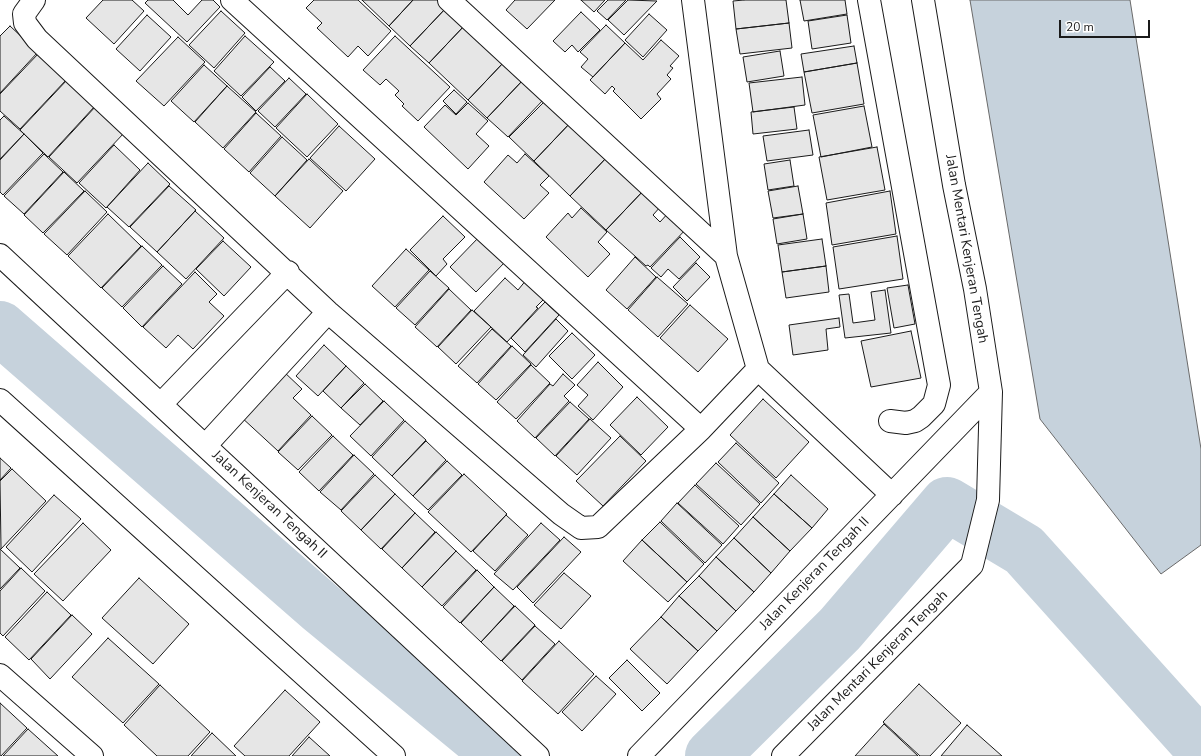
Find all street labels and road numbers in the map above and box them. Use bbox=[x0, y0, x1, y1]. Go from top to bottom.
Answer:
street label: Jalan Mentari Kenjeran Tengah bbox=[941, 153, 991, 345]
street label: Jalan Kenjeran Tengah II bbox=[208, 447, 330, 563]
street label: Jalan Kenjeran Tengah II bbox=[757, 514, 873, 634]
street label: Jalan Mentari Kenjeran Tengah bbox=[804, 587, 952, 735]

